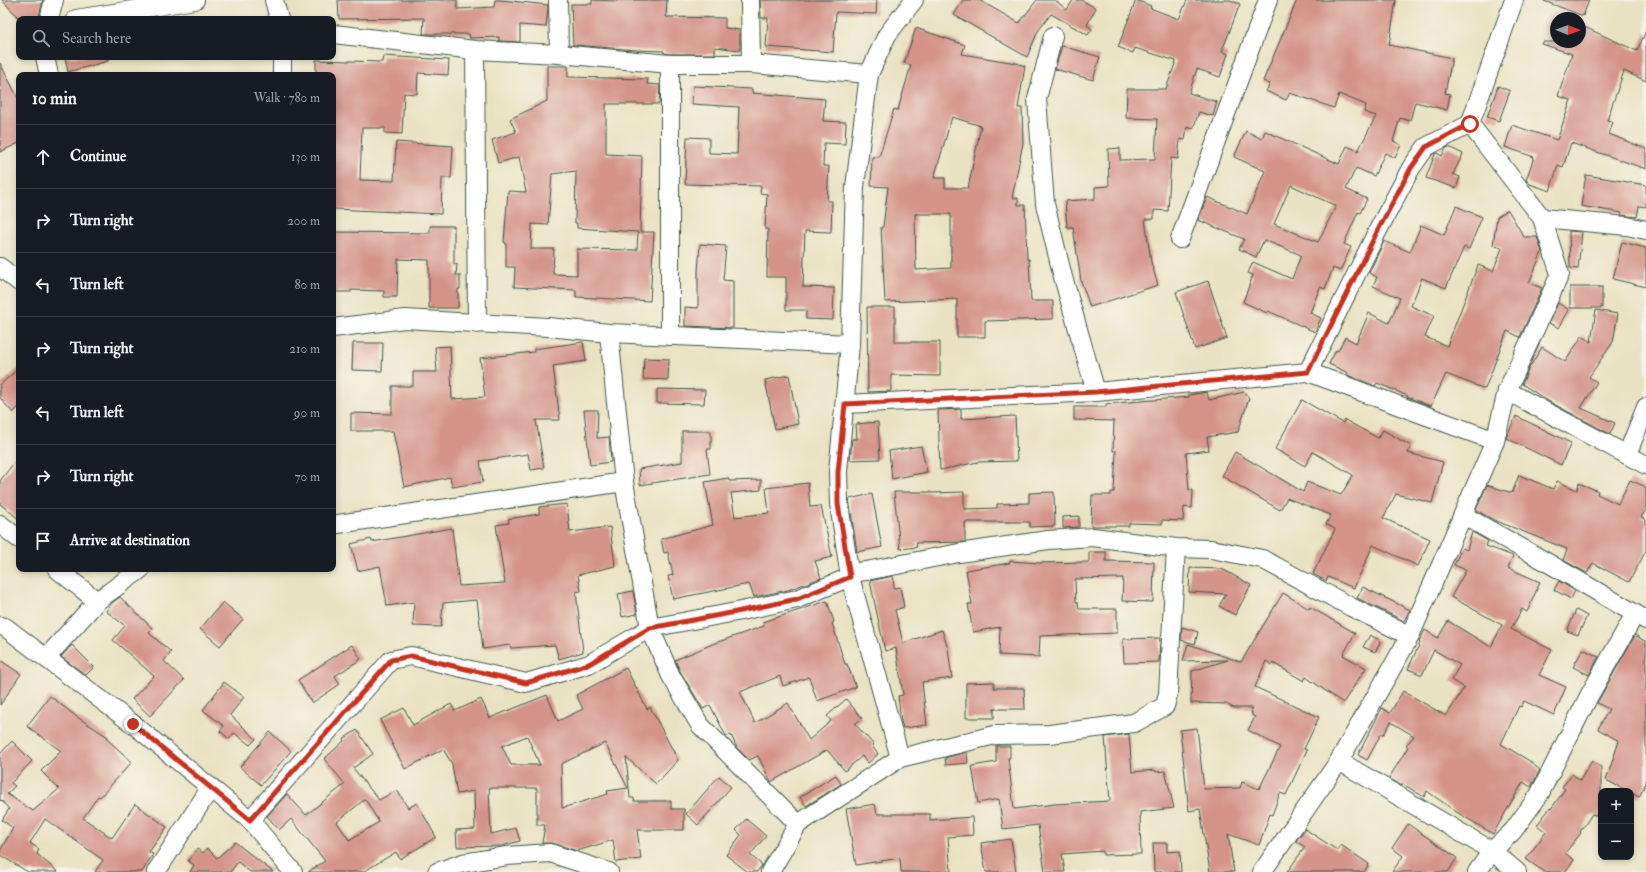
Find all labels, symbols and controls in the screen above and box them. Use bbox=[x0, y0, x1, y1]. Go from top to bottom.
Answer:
north arrow bbox=[1550, 12, 1586, 48]
search box bbox=[16, 16, 336, 60]
icon: search bbox=[30, 27, 52, 49]
text: Search here bbox=[62, 29, 131, 48]
text: 10 min bbox=[32, 88, 77, 109]
text: Walk · 780 m bbox=[253, 90, 320, 106]
route start bbox=[1461, 115, 1479, 133]
icon: ahead bbox=[32, 146, 54, 168]
text: Continue bbox=[70, 147, 126, 166]
text: 130 m bbox=[291, 149, 320, 165]
icon: right bbox=[32, 210, 54, 232]
text: Turn right bbox=[70, 211, 133, 230]
text: 200 m bbox=[287, 213, 320, 229]
icon: left bbox=[32, 274, 54, 296]
text: Turn left bbox=[70, 275, 124, 294]
text: 80 m bbox=[294, 277, 320, 293]
icon: right bbox=[32, 338, 54, 360]
text: Turn right bbox=[70, 339, 133, 358]
text: 210 m bbox=[289, 341, 320, 357]
icon: left bbox=[32, 402, 54, 424]
text: Turn left bbox=[70, 403, 124, 422]
text: 90 m bbox=[294, 405, 320, 421]
icon: right bbox=[32, 466, 54, 488]
text: Turn right bbox=[70, 467, 133, 486]
text: 70 m bbox=[295, 469, 320, 485]
icon: arrive bbox=[32, 530, 54, 552]
text: Arrive at destination bbox=[70, 531, 190, 550]
route end bbox=[124, 715, 142, 733]
map controls bbox=[1598, 788, 1634, 860]
button: + bbox=[1598, 788, 1634, 824]
button: − bbox=[1598, 824, 1634, 860]

